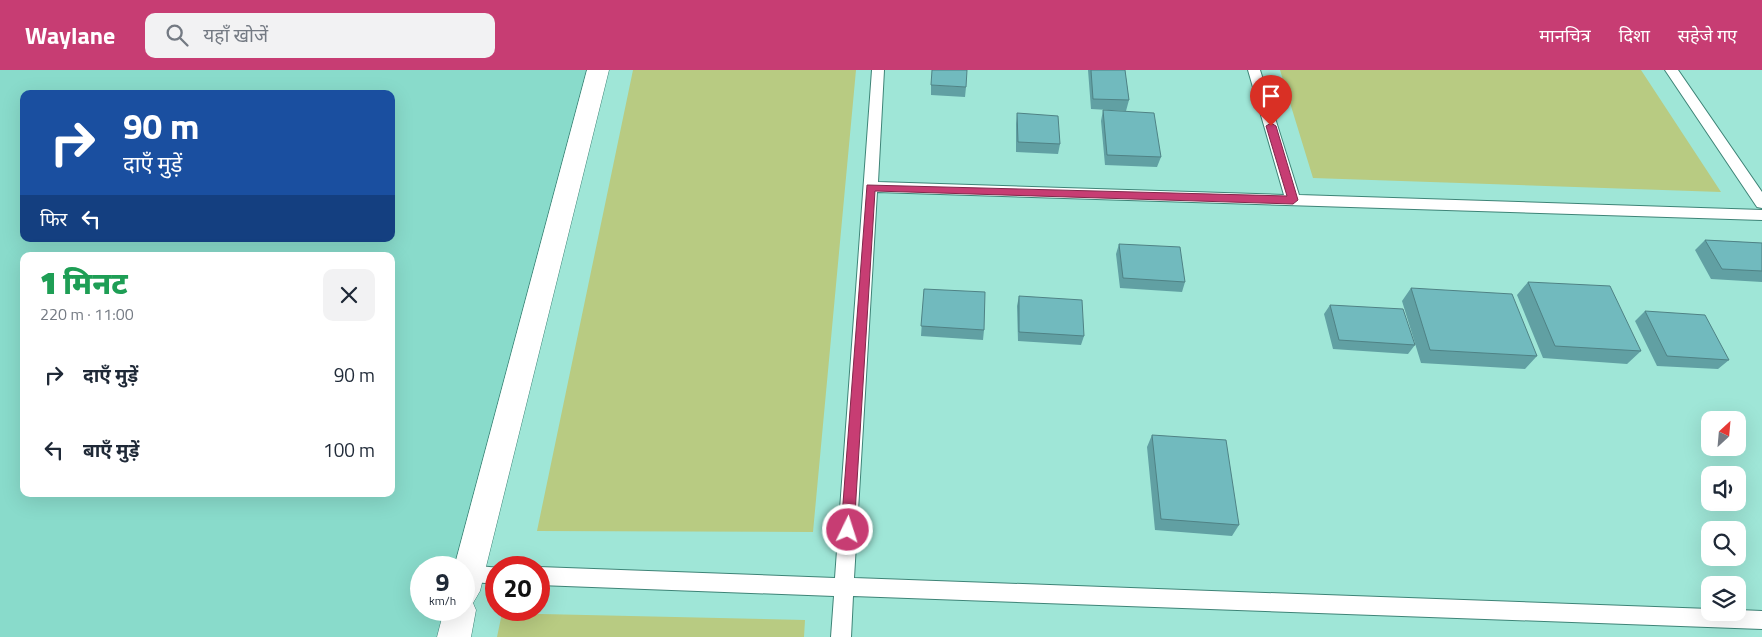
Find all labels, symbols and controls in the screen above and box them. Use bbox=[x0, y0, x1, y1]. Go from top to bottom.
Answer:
search box bbox=[145, 13, 495, 58]
text: Waylane bbox=[25, 17, 115, 53]
text: यहाँ खोजें bbox=[203, 20, 268, 49]
icon: search bbox=[163, 21, 191, 49]
text: मानचित्र bbox=[1539, 22, 1591, 49]
text: दिशा bbox=[1619, 22, 1650, 49]
text: सहेजे गए bbox=[1678, 22, 1737, 49]
pin bbox=[1250, 75, 1292, 126]
icon: arrive bbox=[1257, 82, 1285, 110]
text: 90 m bbox=[123, 99, 199, 153]
icon: right bbox=[40, 110, 105, 175]
text: दाएँ मुड़ें bbox=[123, 147, 182, 181]
text: फिर bbox=[40, 204, 67, 233]
icon: left bbox=[77, 205, 105, 233]
text: 1 मिनट bbox=[40, 260, 128, 306]
button: close bbox=[323, 269, 375, 321]
text: 220 m · 11:00 bbox=[40, 302, 134, 326]
text: दाएँ मुड़ें bbox=[83, 360, 138, 389]
text: 90 m bbox=[334, 360, 375, 389]
icon: right bbox=[40, 361, 68, 389]
north arrow bbox=[1701, 411, 1746, 456]
map controls bbox=[1701, 411, 1746, 621]
text: बाएँ मुड़ें bbox=[83, 435, 139, 464]
text: 100 m bbox=[323, 435, 375, 464]
icon: left bbox=[40, 436, 68, 464]
button: sound bbox=[1701, 466, 1746, 511]
position arrow bbox=[821, 503, 873, 555]
button: search bbox=[1701, 521, 1746, 566]
speed limit sign: 20 bbox=[485, 556, 550, 621]
text: 9 bbox=[435, 563, 450, 601]
button: layers bbox=[1701, 576, 1746, 621]
text: km/h bbox=[429, 591, 456, 610]

